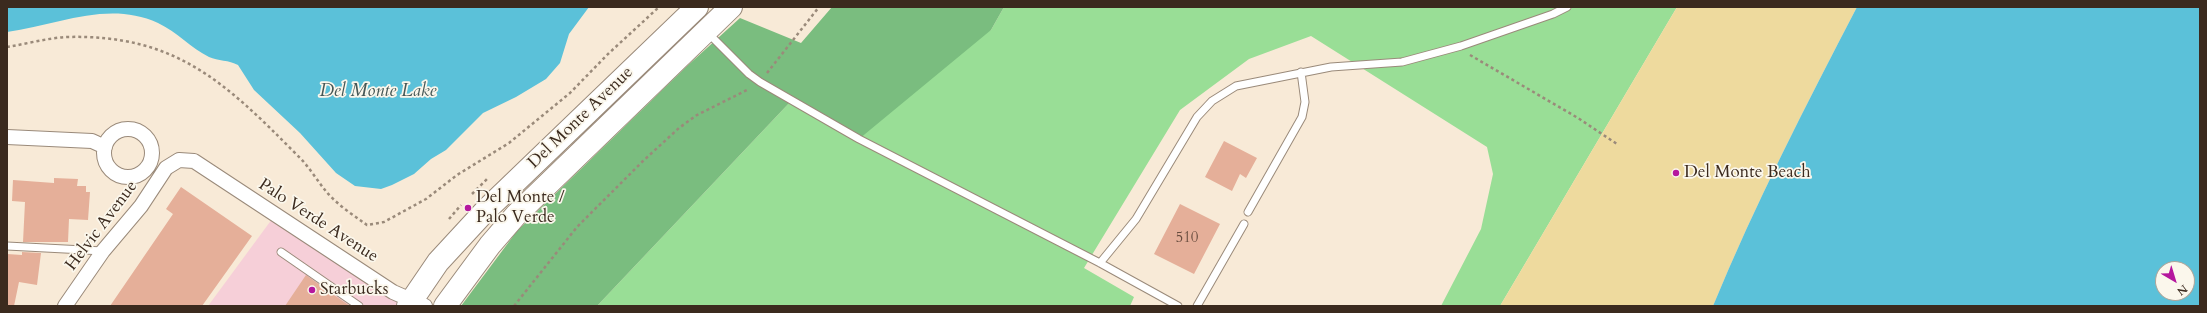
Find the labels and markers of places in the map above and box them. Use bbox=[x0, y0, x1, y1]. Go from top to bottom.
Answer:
place label: Del Monte Beach bbox=[1684, 163, 1811, 183]
marker: Del Monte Beach bbox=[1671, 168, 1681, 178]
place label: Del Monte / Palo Verde bbox=[476, 188, 564, 228]
marker: Del Monte / Palo Verde bbox=[463, 203, 473, 213]
place label: Starbucks bbox=[320, 280, 388, 300]
marker: Starbucks bbox=[307, 285, 317, 295]

